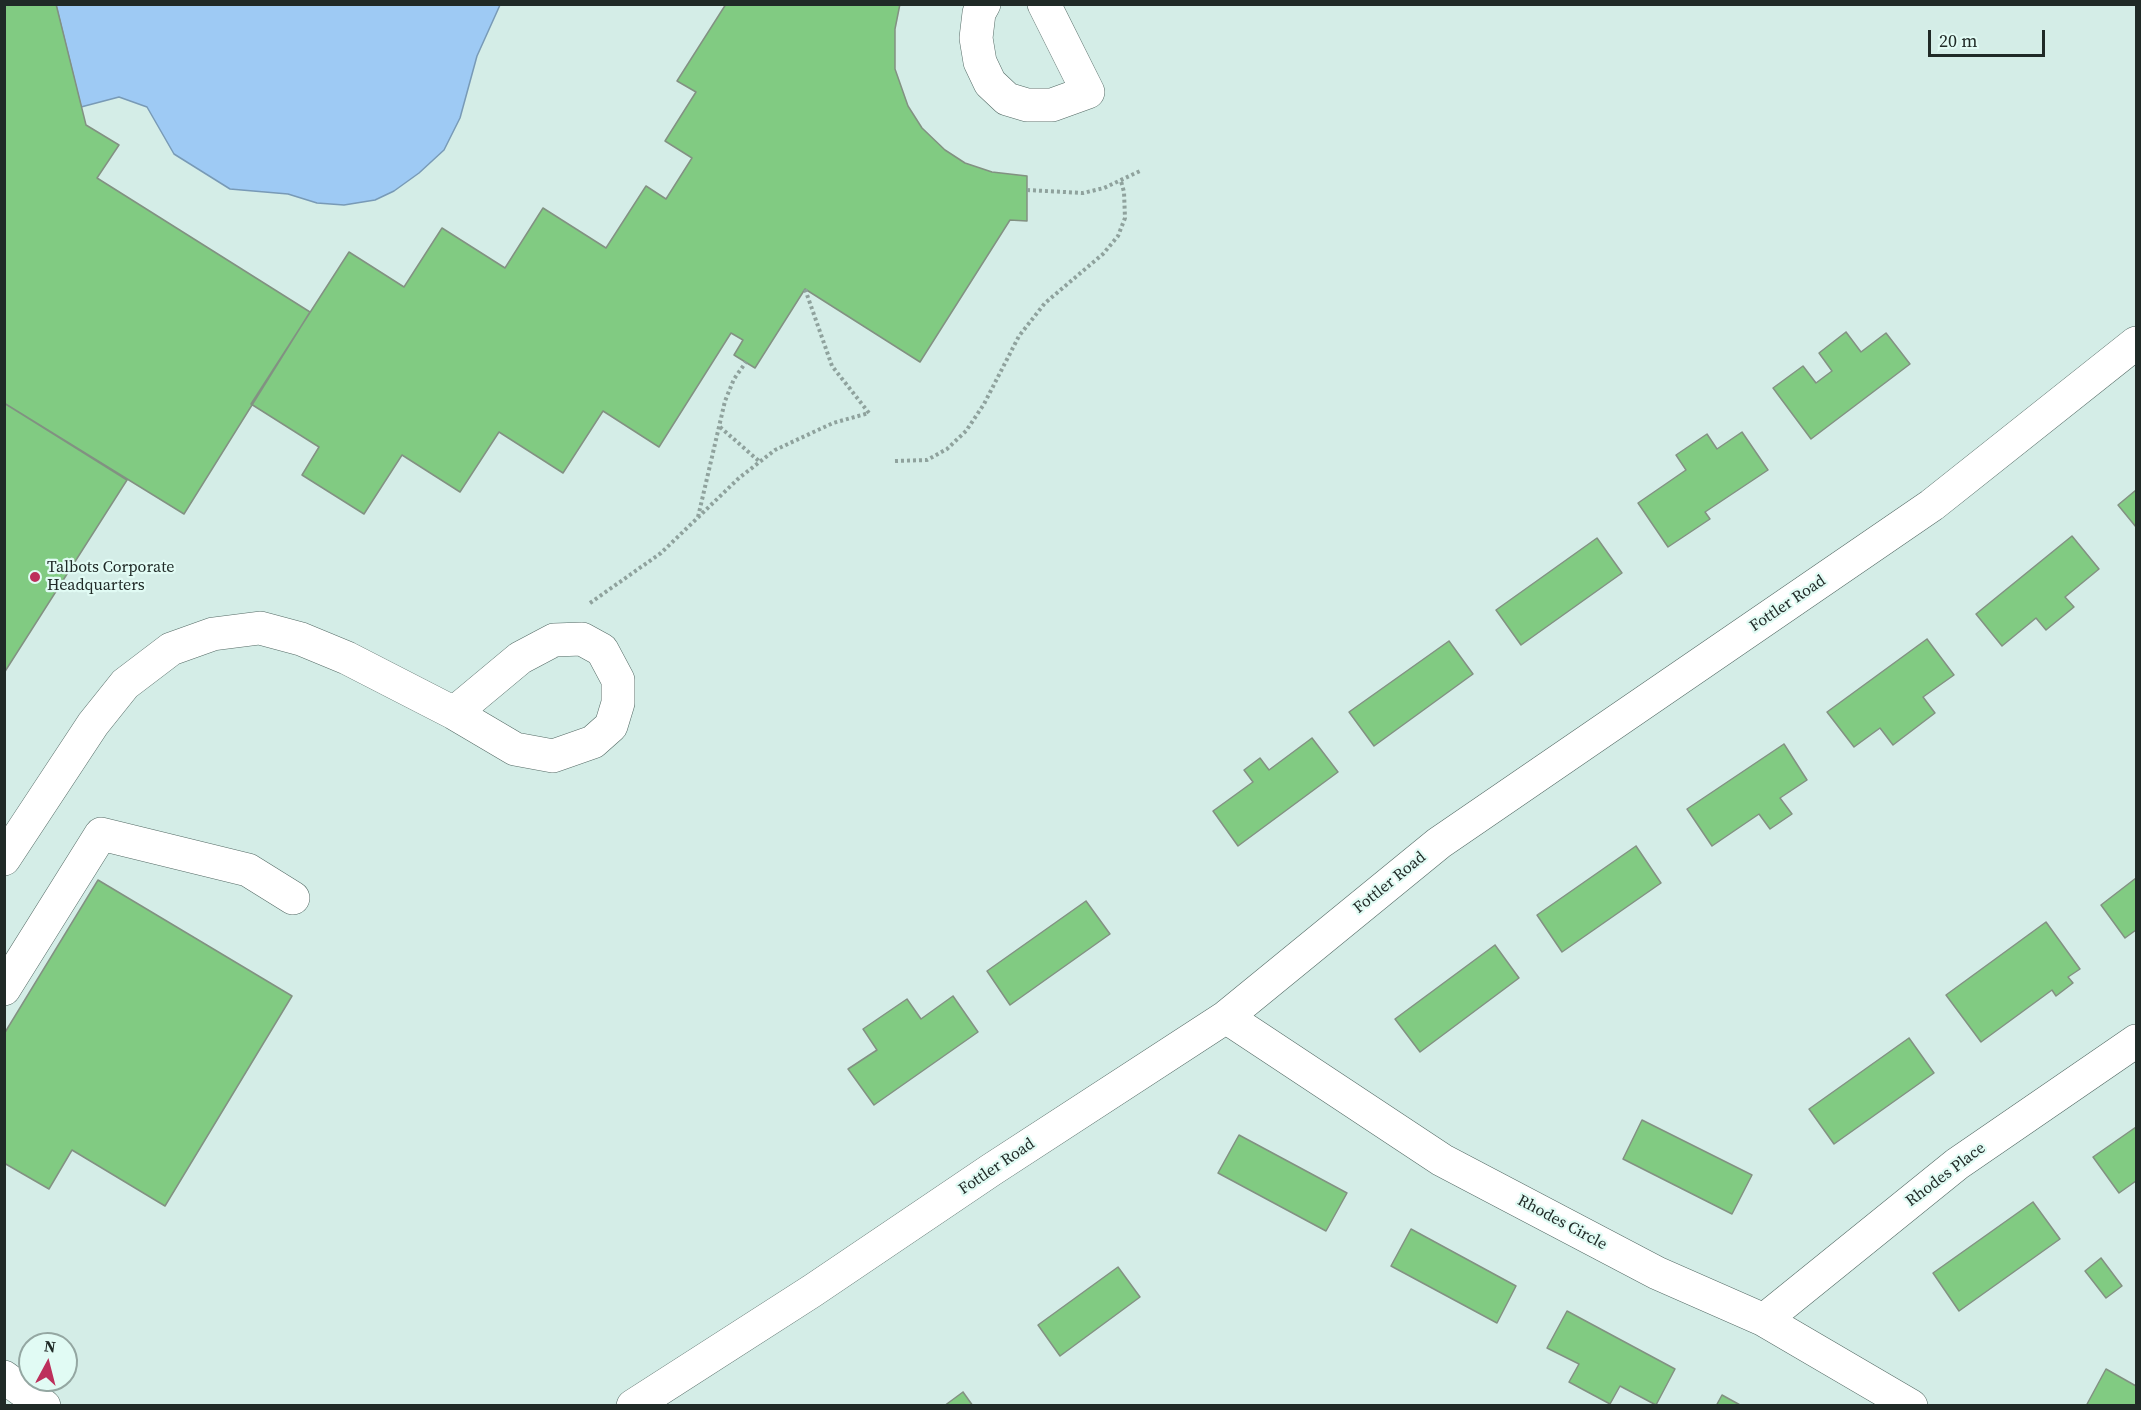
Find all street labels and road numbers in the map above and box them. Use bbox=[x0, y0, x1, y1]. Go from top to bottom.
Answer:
street label: Fottler Road bbox=[1746, 572, 1830, 636]
street label: Fottler Road bbox=[1350, 848, 1430, 918]
street label: Fottler Road bbox=[955, 1135, 1039, 1199]
street label: Rhodes Place bbox=[1902, 1139, 1990, 1211]
street label: Rhodes Circle bbox=[1514, 1191, 1610, 1255]

